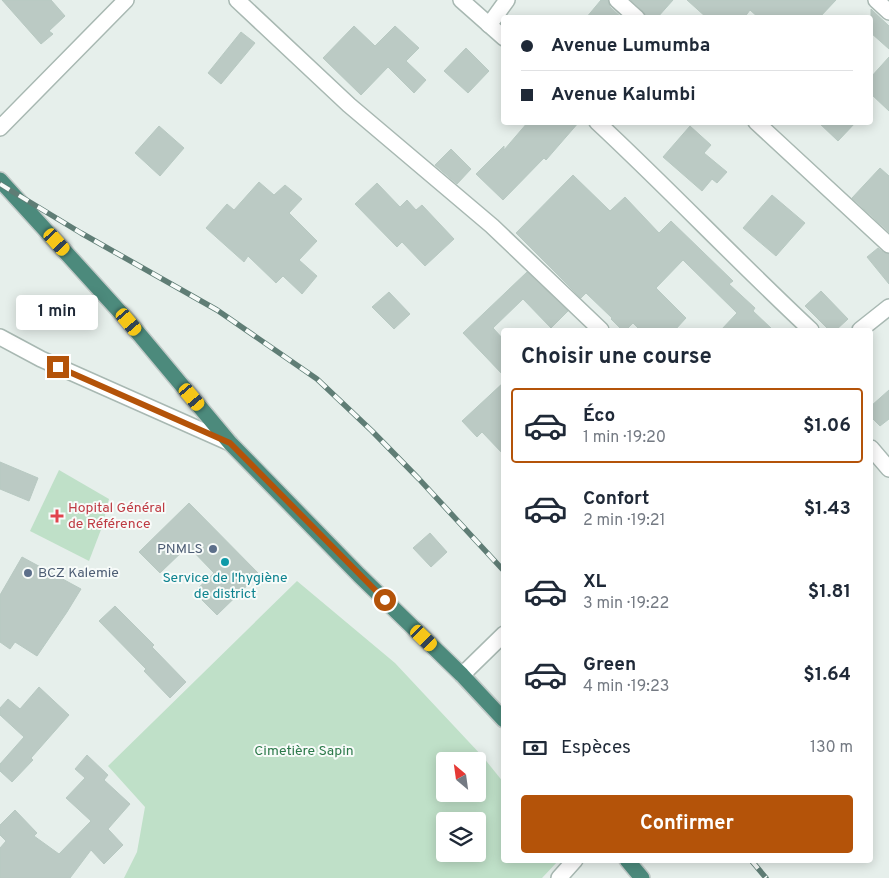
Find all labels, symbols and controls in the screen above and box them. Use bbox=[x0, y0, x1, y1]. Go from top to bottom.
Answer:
text: Avenue Lumumba bbox=[551, 34, 710, 58]
text: Avenue Kalumbi bbox=[551, 83, 696, 107]
car bbox=[41, 226, 72, 258]
callout: 1 min bbox=[17, 294, 99, 330]
text: 1 min bbox=[38, 302, 76, 322]
car bbox=[113, 306, 144, 338]
text: Choisir une course bbox=[521, 344, 712, 371]
route end bbox=[47, 356, 69, 378]
car bbox=[176, 381, 207, 413]
icon: car bbox=[523, 403, 568, 448]
text: Éco bbox=[583, 404, 615, 428]
text: $1.06 bbox=[803, 414, 851, 438]
text: 1 min · 19:20 bbox=[583, 428, 666, 448]
icon: car bbox=[523, 486, 568, 531]
text: Confort bbox=[583, 487, 649, 511]
text: $1.43 bbox=[804, 497, 851, 521]
place label: Hopital Général de Référence bbox=[68, 500, 166, 533]
marker: Hopital Général de Référence bbox=[50, 509, 64, 523]
text: 2 min · 19:21 bbox=[583, 511, 666, 531]
place label: PNMLS bbox=[157, 541, 203, 558]
marker: PNMLS bbox=[207, 543, 219, 555]
marker: Service de l'hygiène de district bbox=[219, 556, 231, 568]
place label: BCZ Kalemie bbox=[38, 565, 119, 582]
marker: BCZ Kalemie bbox=[22, 567, 34, 579]
icon: car bbox=[523, 569, 568, 614]
place label: Service de l'hygiène de district bbox=[162, 570, 288, 603]
text: XL bbox=[583, 570, 606, 594]
text: $1.81 bbox=[808, 580, 851, 604]
route start bbox=[374, 589, 396, 611]
text: 3 min · 19:22 bbox=[583, 594, 669, 614]
car bbox=[407, 622, 440, 654]
icon: car bbox=[523, 652, 568, 697]
text: Green bbox=[583, 653, 636, 677]
text: $1.64 bbox=[803, 663, 851, 687]
text: 4 min · 19:23 bbox=[583, 677, 669, 697]
icon: cash bbox=[521, 734, 549, 762]
text: Espèces bbox=[561, 736, 631, 760]
text: 130 m bbox=[810, 738, 853, 758]
park label: Cimetière Sapin bbox=[254, 743, 354, 760]
north arrow bbox=[436, 752, 486, 802]
map controls bbox=[436, 752, 486, 862]
button: Confirmer bbox=[521, 795, 853, 853]
button: layers bbox=[436, 812, 486, 862]

